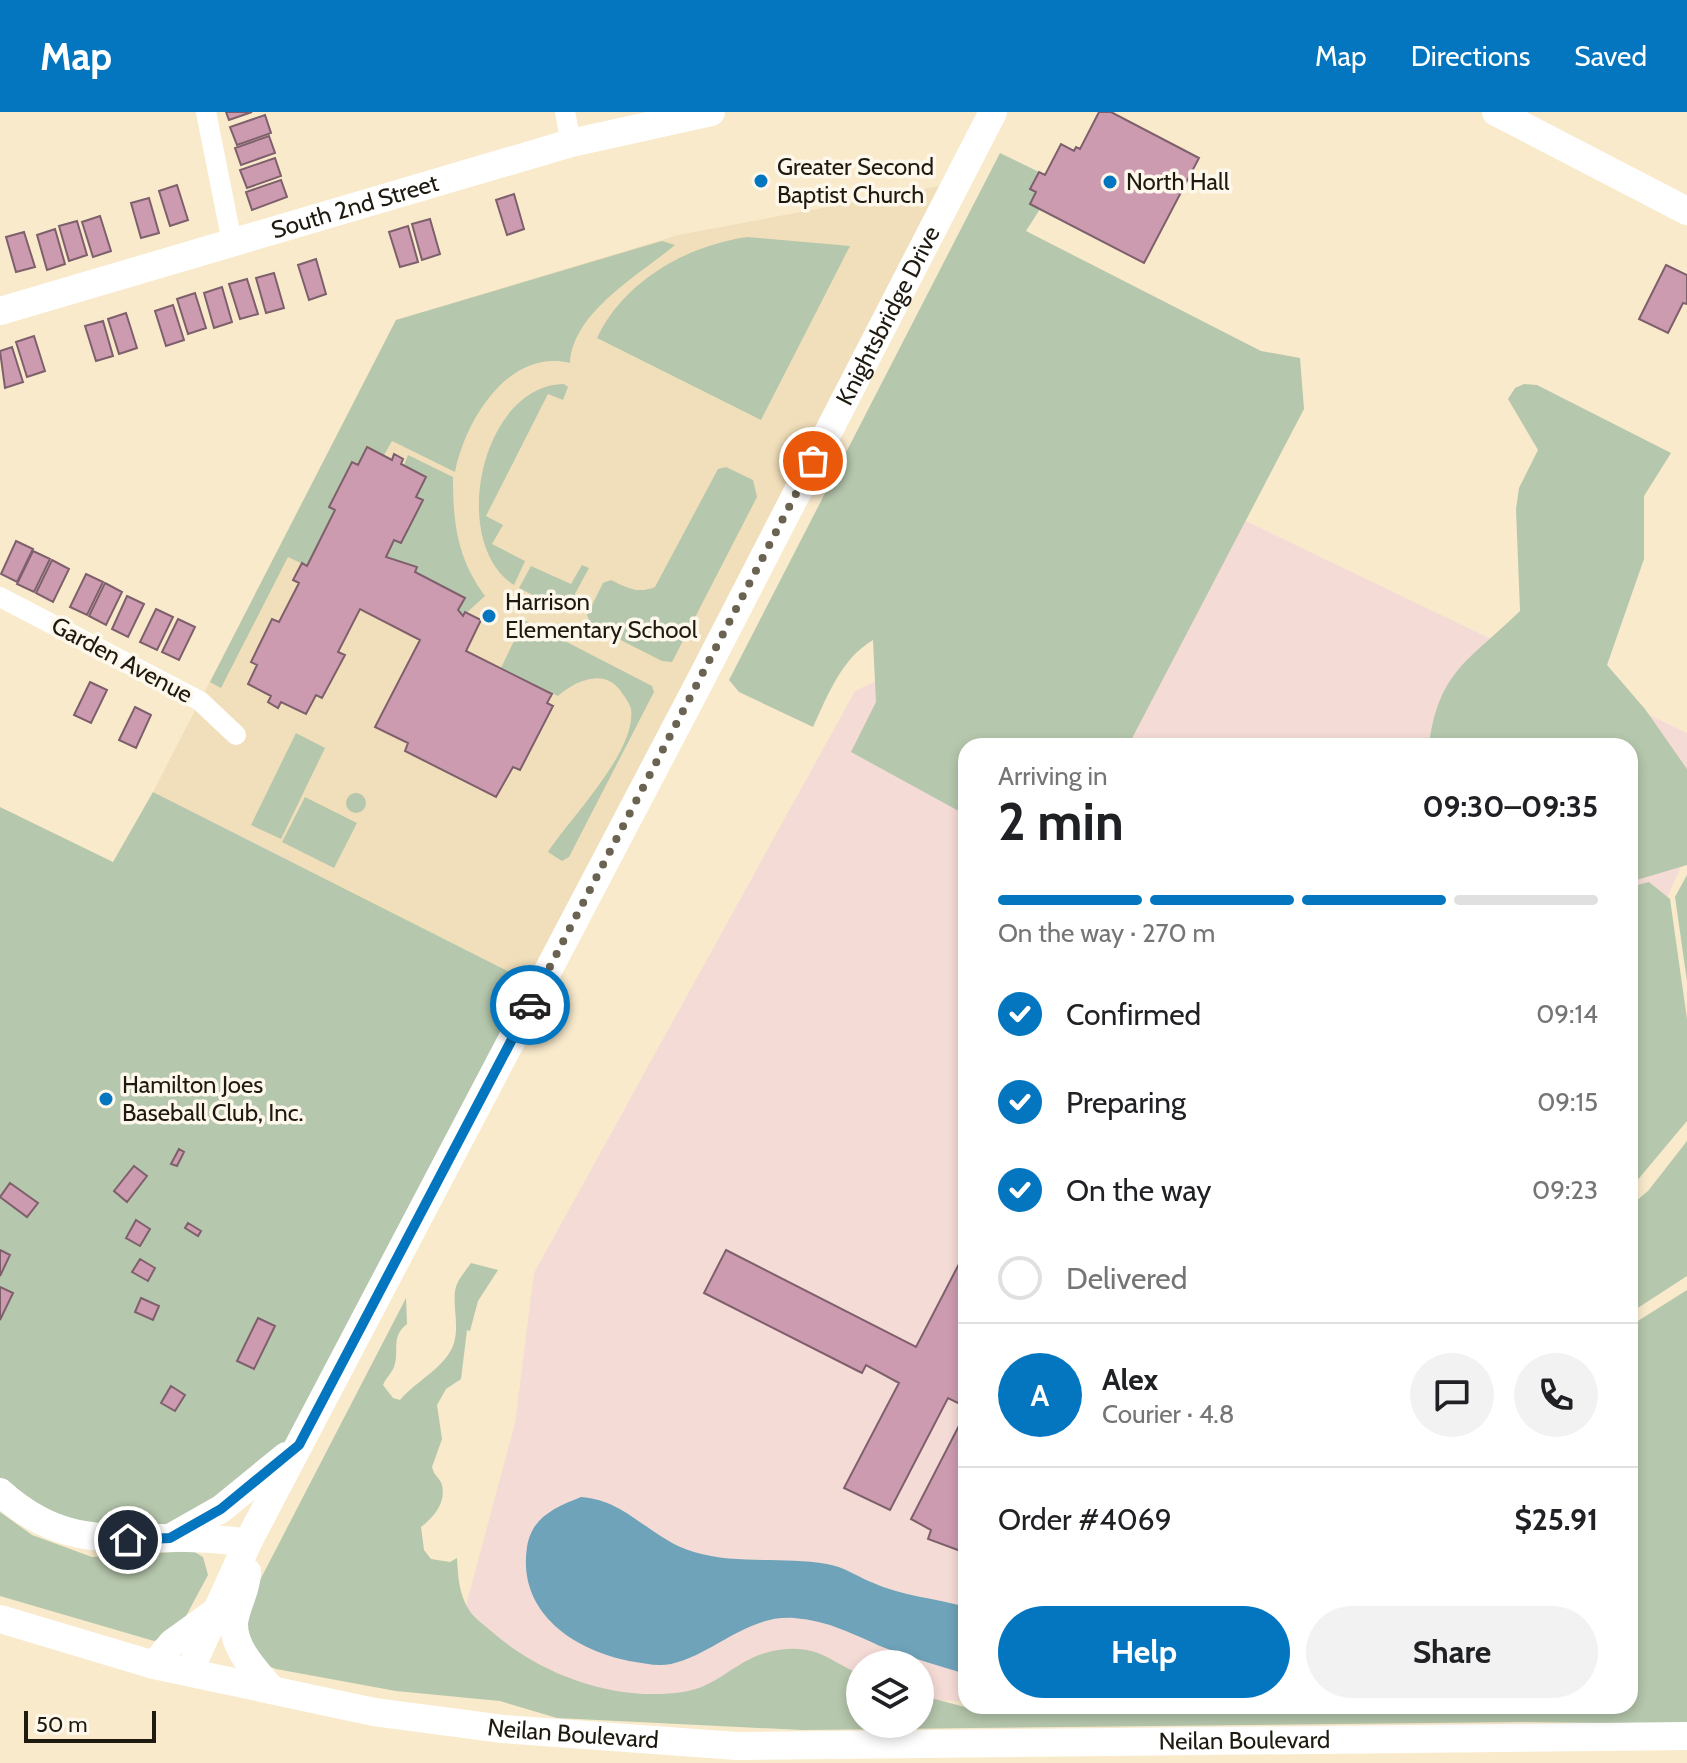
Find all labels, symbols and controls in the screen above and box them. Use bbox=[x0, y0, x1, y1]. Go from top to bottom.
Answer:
text: Map bbox=[40, 33, 112, 80]
text: Map bbox=[1315, 39, 1367, 73]
text: Directions bbox=[1411, 39, 1530, 73]
text: Saved bbox=[1574, 39, 1647, 73]
place label: Greater Second Baptist Church bbox=[777, 152, 934, 209]
place label: North Hall bbox=[1126, 167, 1230, 196]
street label: South 2nd Street bbox=[268, 168, 442, 244]
marker: Greater Second Baptist Church bbox=[752, 172, 770, 190]
marker: North Hall bbox=[1101, 173, 1119, 191]
street label: Knightsbridge Drive bbox=[829, 221, 946, 410]
pin bbox=[779, 427, 847, 495]
icon: bag bbox=[791, 439, 835, 483]
place label: Harrison Elementary School bbox=[505, 587, 698, 644]
marker: Harrison Elementary School bbox=[480, 607, 498, 625]
street label: Garden Avenue bbox=[47, 610, 198, 709]
text: Arriving in bbox=[998, 760, 1108, 792]
text: 09:30–09:35 bbox=[1422, 788, 1598, 825]
text: 2 min bbox=[998, 790, 1124, 853]
text: On the way · 270 m bbox=[998, 917, 1215, 949]
courier bbox=[490, 965, 570, 1045]
icon: car bbox=[508, 983, 552, 1027]
icon: check bbox=[998, 992, 1042, 1036]
text: Confirmed bbox=[1066, 996, 1201, 1033]
text: 09:14 bbox=[1536, 998, 1598, 1030]
place label: Hamilton Joes Baseball Club, Inc. bbox=[122, 1070, 304, 1127]
icon: check bbox=[998, 1080, 1042, 1124]
text: Preparing bbox=[1066, 1084, 1186, 1121]
text: 09:15 bbox=[1537, 1086, 1598, 1118]
marker: Hamilton Joes Baseball Club, Inc. bbox=[97, 1090, 115, 1108]
icon: check bbox=[998, 1168, 1042, 1212]
text: On the way bbox=[1066, 1172, 1211, 1209]
text: 09:23 bbox=[1532, 1174, 1598, 1206]
text: Delivered bbox=[1066, 1260, 1187, 1297]
button: chat bbox=[1410, 1353, 1494, 1437]
button: phone bbox=[1514, 1353, 1598, 1437]
text: Alex bbox=[1102, 1361, 1158, 1398]
text: A bbox=[1031, 1377, 1049, 1414]
text: Courier · 4.8 bbox=[1102, 1398, 1235, 1430]
text: Order #4069 bbox=[998, 1501, 1172, 1538]
text: $25.91 bbox=[1514, 1501, 1598, 1538]
pin bbox=[94, 1506, 162, 1574]
icon: home bbox=[106, 1518, 150, 1562]
button: Help bbox=[998, 1606, 1290, 1698]
button: Share bbox=[1306, 1606, 1598, 1698]
map controls bbox=[846, 1650, 934, 1738]
button: layers bbox=[846, 1650, 934, 1738]
scale bar bbox=[24, 1707, 156, 1743]
text: 50 m bbox=[36, 1711, 88, 1738]
street label: Neilan Boulevard bbox=[486, 1712, 660, 1754]
street label: Neilan Boulevard bbox=[1159, 1725, 1331, 1756]

